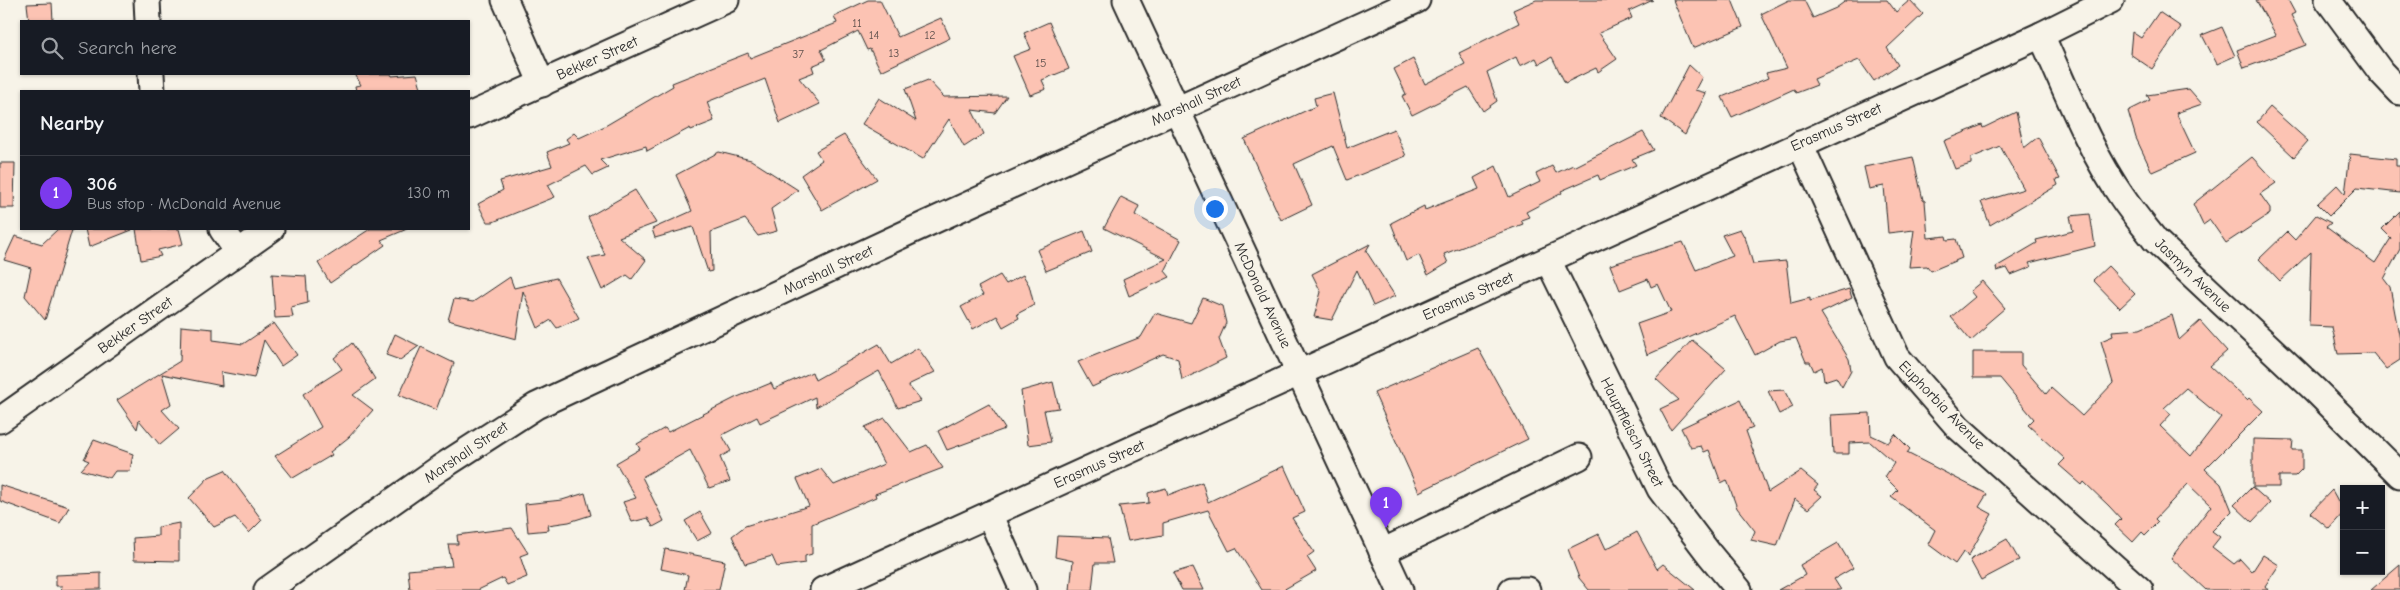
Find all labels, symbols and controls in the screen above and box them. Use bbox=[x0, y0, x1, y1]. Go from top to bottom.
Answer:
house number: 11 bbox=[852, 16, 862, 30]
search box bbox=[20, 20, 470, 75]
house number: 14 bbox=[869, 28, 879, 42]
house number: 12 bbox=[924, 28, 936, 42]
street label: Bekker Street bbox=[554, 32, 641, 84]
icon: search bbox=[38, 34, 66, 62]
text: Search here bbox=[78, 37, 177, 59]
house number: 13 bbox=[889, 46, 899, 60]
house number: 37 bbox=[792, 47, 804, 61]
house number: 15 bbox=[1035, 56, 1047, 70]
street label: Marshall Street bbox=[1148, 72, 1245, 130]
street label: Erasmus Street bbox=[1788, 99, 1885, 155]
text: Nearby bbox=[40, 111, 104, 135]
text: 306 bbox=[87, 173, 117, 195]
text: 1 bbox=[53, 184, 59, 202]
text: 130 m bbox=[407, 184, 450, 202]
text: Bus stop · McDonald Avenue bbox=[87, 195, 281, 213]
your location bbox=[1202, 196, 1228, 222]
street label: Jasmyn Avenue bbox=[2151, 234, 2235, 316]
street label: McDonald Avenue bbox=[1231, 239, 1296, 351]
street label: Marshall Street bbox=[780, 241, 877, 299]
street label: Erasmus Street bbox=[1420, 268, 1517, 324]
street label: Bekker Street bbox=[94, 292, 176, 357]
street label: Euphorbia Avenue bbox=[1895, 357, 1989, 453]
street label: Hauptfleisch Street bbox=[1597, 374, 1668, 491]
street label: Marshall Street bbox=[421, 417, 512, 487]
street label: Erasmus Street bbox=[1051, 436, 1148, 492]
map controls bbox=[2340, 485, 2385, 575]
button: + bbox=[2340, 485, 2385, 530]
pin: 1 bbox=[1370, 487, 1402, 528]
button: − bbox=[2340, 530, 2385, 575]

